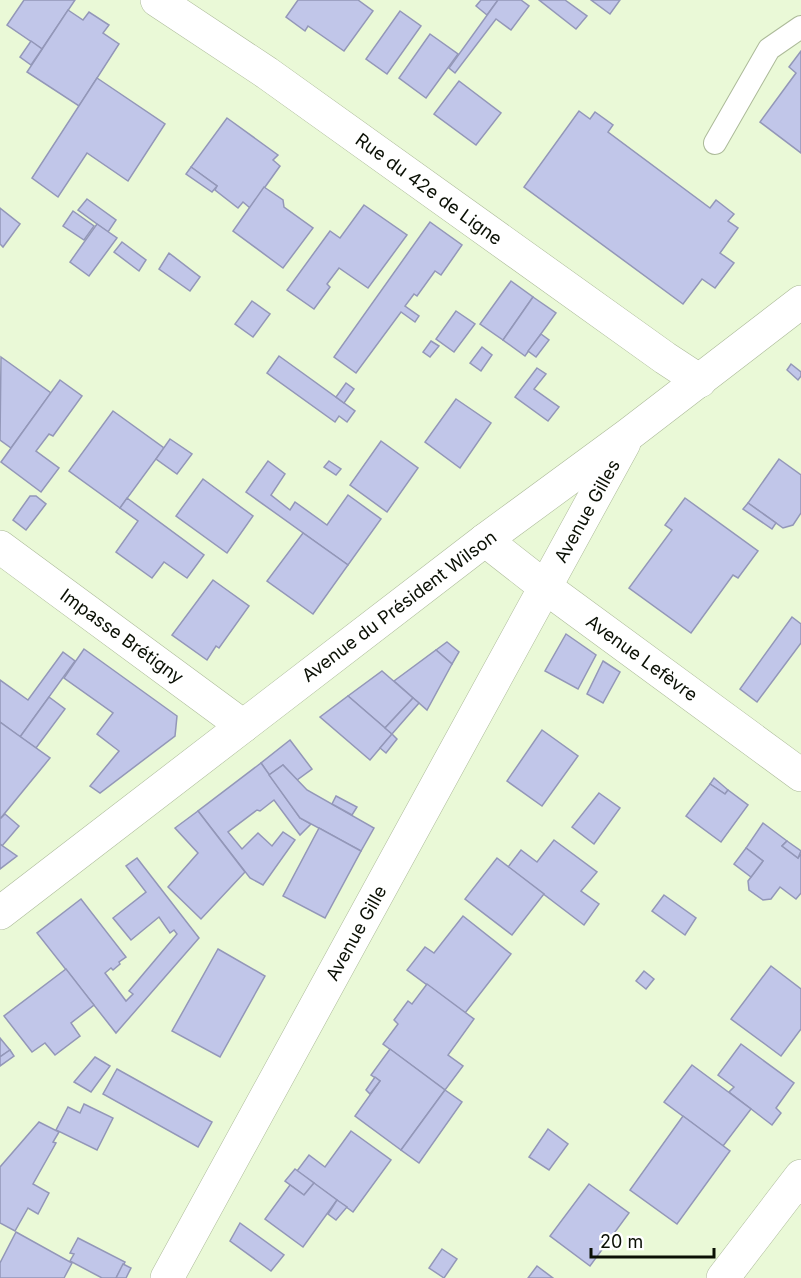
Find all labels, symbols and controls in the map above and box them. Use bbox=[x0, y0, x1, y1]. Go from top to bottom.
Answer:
street label: Rue du 42e de Ligne bbox=[352, 129, 506, 249]
street label: Avenue Gilles bbox=[550, 456, 624, 566]
street label: Avenue du Président Wilson bbox=[298, 526, 500, 686]
street label: Impasse Brétigny bbox=[56, 584, 188, 688]
street label: Avenue Lefèvre bbox=[582, 611, 702, 705]
street label: Avenue Gille bbox=[321, 882, 391, 984]
scale bar bbox=[591, 1221, 714, 1259]
text: 20 m bbox=[600, 1231, 643, 1252]

